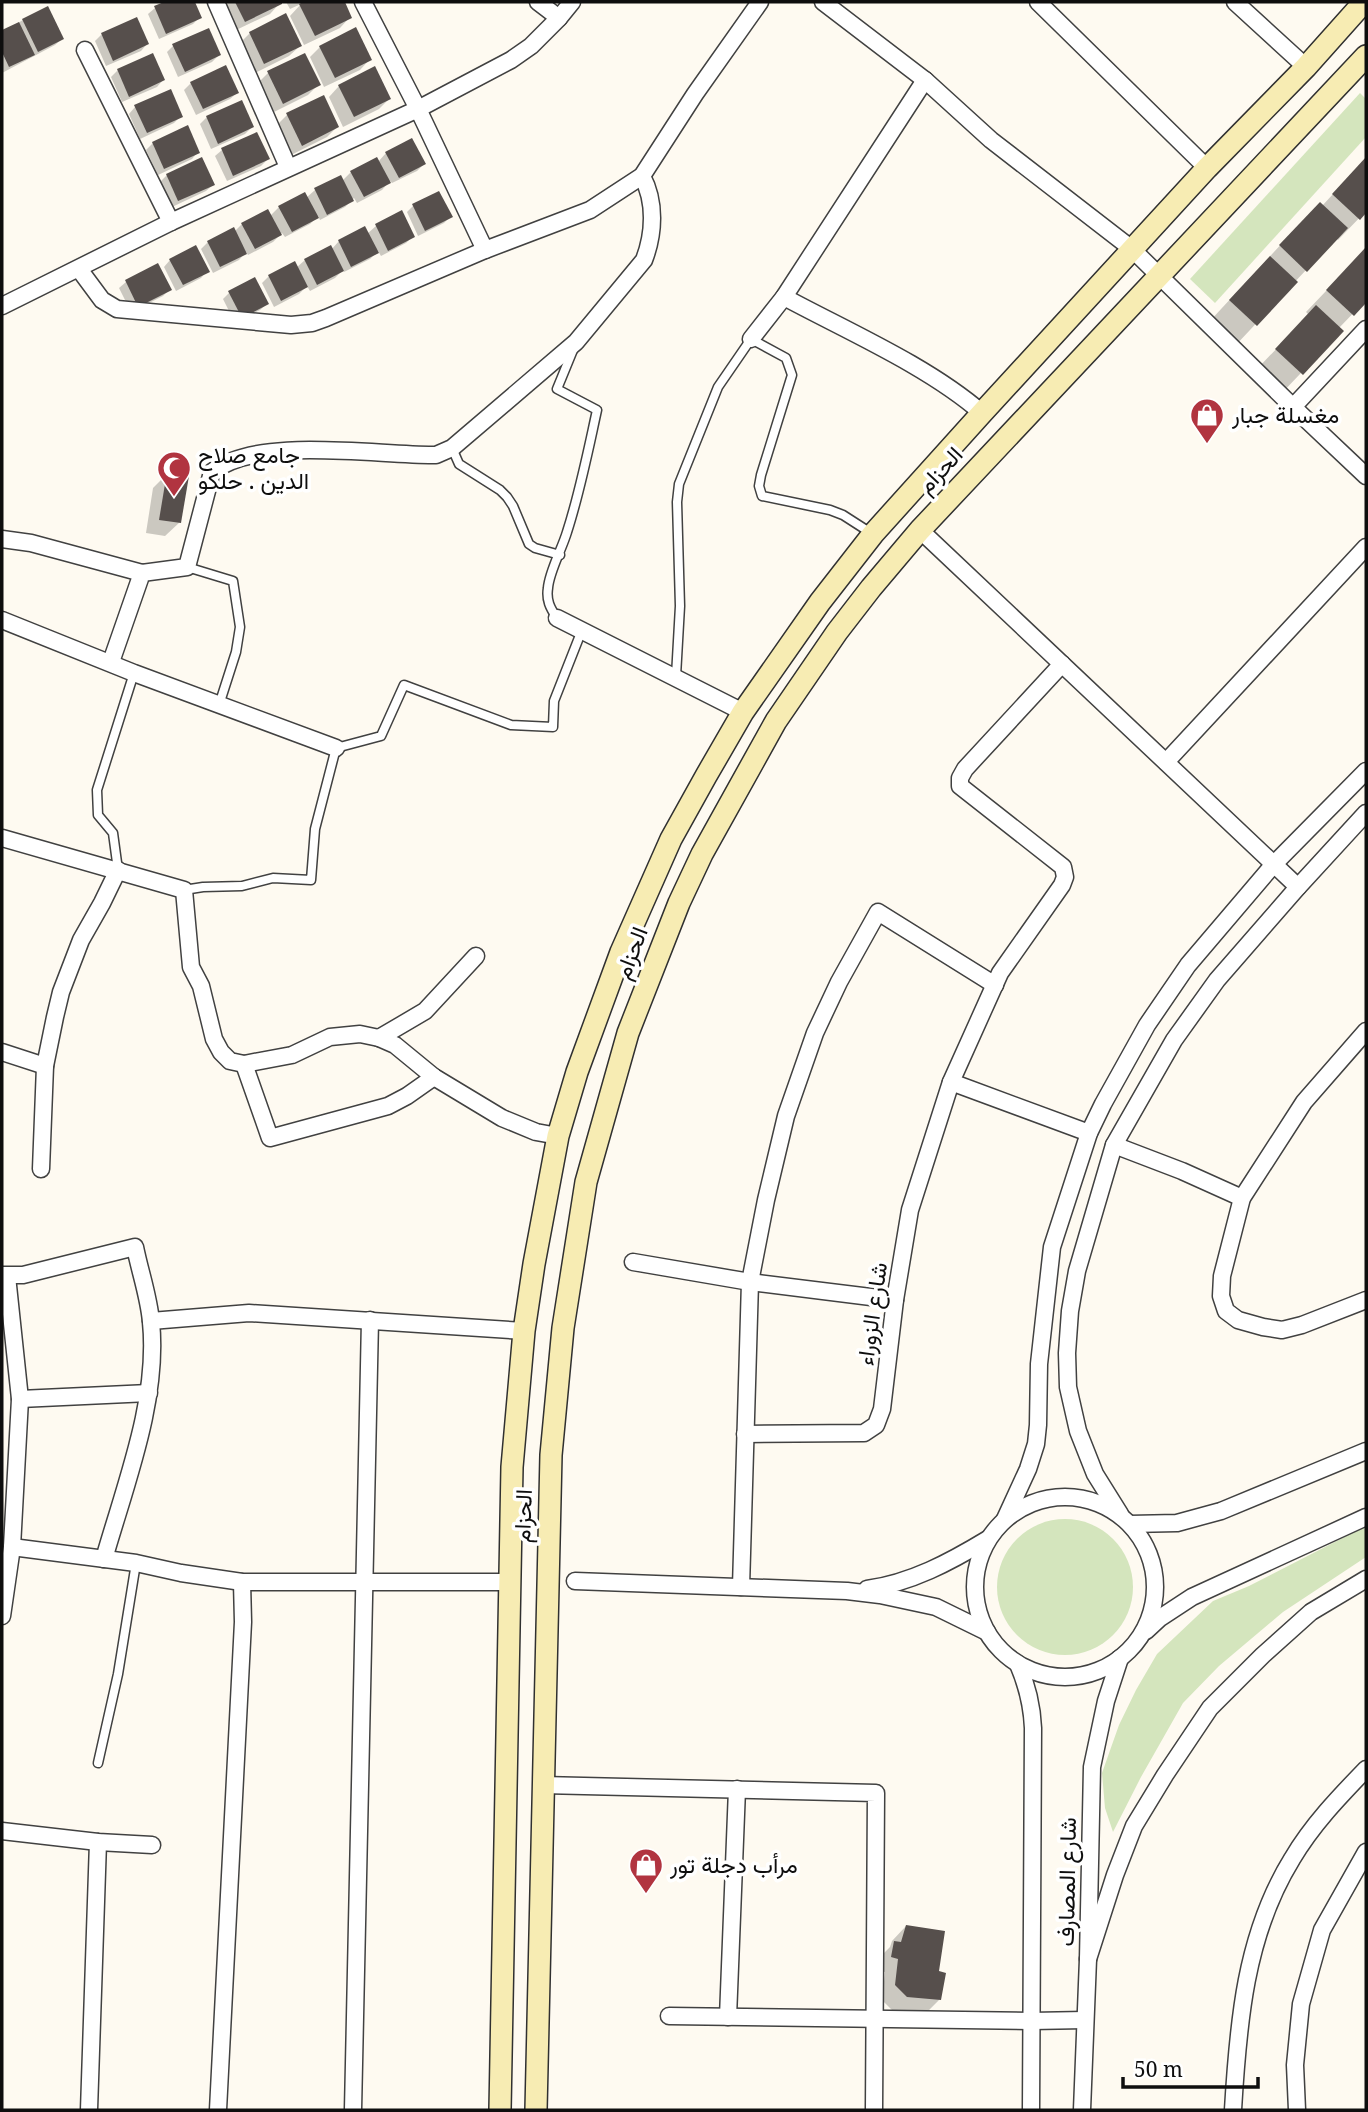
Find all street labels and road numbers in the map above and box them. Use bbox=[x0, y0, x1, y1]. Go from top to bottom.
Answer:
street label: الحزام bbox=[909, 439, 969, 500]
street label: الحزام bbox=[605, 922, 655, 984]
street label: شارع الزوراء bbox=[848, 1260, 895, 1368]
street label: الحزام bbox=[505, 1488, 539, 1543]
street label: شارع المصارف bbox=[1049, 1817, 1084, 1947]

